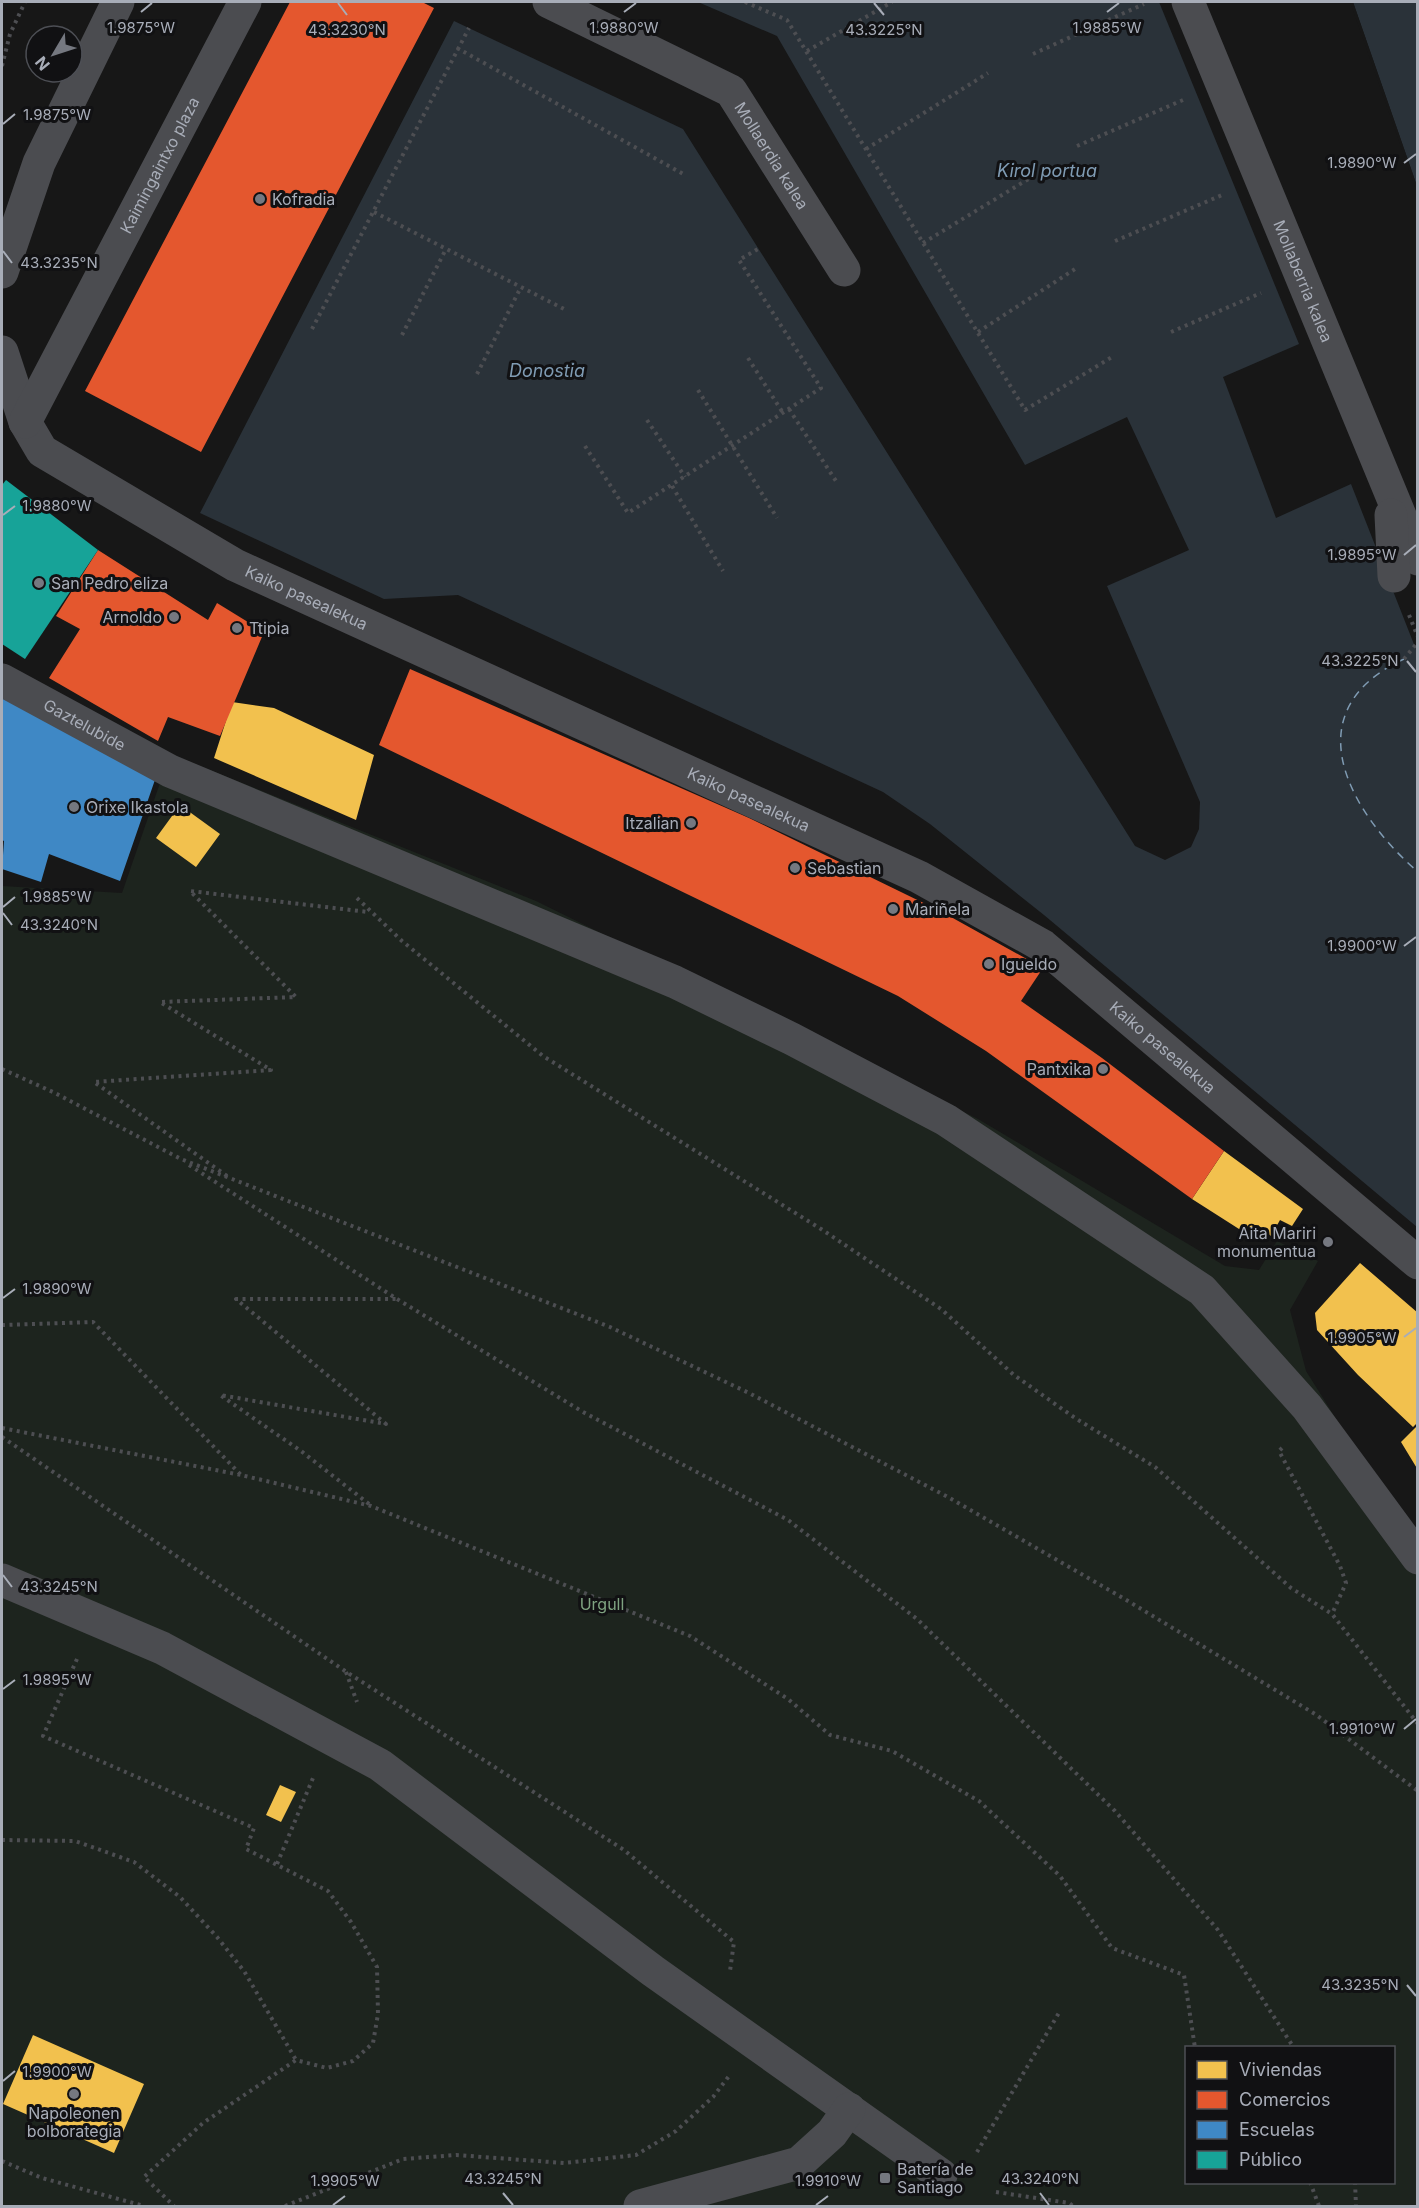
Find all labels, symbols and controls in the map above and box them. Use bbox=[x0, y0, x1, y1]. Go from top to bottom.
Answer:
text: 1.9875°W bbox=[107, 18, 175, 37]
text: 1.9880°W bbox=[589, 18, 659, 37]
text: 1.9885°W bbox=[1073, 18, 1142, 37]
text: 43.3230°N bbox=[308, 20, 386, 39]
text: 43.3225°N bbox=[845, 20, 923, 39]
north arrow bbox=[24, 24, 84, 84]
text: N bbox=[31, 52, 54, 74]
street label: Kaimingaintxo plaza bbox=[116, 93, 204, 237]
street label: Mollaerdia kalea bbox=[730, 98, 813, 213]
text: 1.9875°W bbox=[23, 105, 91, 124]
text: 1.9890°W bbox=[1327, 153, 1397, 172]
water label: Kirol portua bbox=[997, 160, 1097, 181]
place label: Kofradia bbox=[272, 189, 335, 209]
marker: Kofradia bbox=[253, 192, 267, 206]
street label: Mollaberria kalea bbox=[1269, 217, 1337, 345]
text: 43.3235°N bbox=[20, 253, 98, 272]
water label: Donostia bbox=[509, 360, 585, 381]
text: 1.9880°W bbox=[22, 496, 92, 515]
text: 1.9895°W bbox=[1328, 545, 1397, 564]
street label: Kaiko pasealekua bbox=[242, 561, 371, 634]
place label: San Pedro eliza bbox=[51, 573, 168, 593]
marker: San Pedro eliza bbox=[32, 576, 46, 590]
place label: Arnoldo bbox=[102, 607, 162, 627]
marker: Arnoldo bbox=[167, 610, 181, 624]
place label: Ttipia bbox=[249, 618, 289, 638]
marker: Ttipia bbox=[230, 621, 244, 635]
text: 43.3225°N bbox=[1321, 651, 1399, 670]
street label: Gaztelubide bbox=[40, 694, 129, 755]
street label: Kaiko pasealekua bbox=[684, 763, 813, 836]
place label: Orixe Ikastola bbox=[86, 797, 189, 817]
marker: Orixe Ikastola bbox=[67, 800, 81, 814]
place label: Itzalian bbox=[625, 813, 679, 833]
marker: Itzalian bbox=[684, 816, 698, 830]
place label: Sebastian bbox=[807, 858, 882, 878]
marker: Sebastian bbox=[788, 861, 802, 875]
text: 1.9885°W bbox=[23, 887, 92, 906]
place label: Mariñela bbox=[905, 899, 970, 919]
marker: Mariñela bbox=[886, 902, 900, 916]
text: 43.3240°N bbox=[20, 915, 98, 934]
text: 1.9900°W bbox=[1327, 936, 1397, 955]
place label: Igueldo bbox=[1001, 954, 1057, 974]
marker: Igueldo bbox=[982, 957, 996, 971]
street label: Kaiko pasealekua bbox=[1106, 997, 1220, 1098]
place label: Pantxika bbox=[1027, 1059, 1091, 1079]
marker: Pantxika bbox=[1096, 1062, 1110, 1076]
place label: Aita Mariri monumentua bbox=[1217, 1223, 1316, 1261]
marker: Aita Mariri monumentua bbox=[1321, 1235, 1335, 1249]
text: 1.9890°W bbox=[22, 1279, 92, 1298]
text: 1.9905°W bbox=[1327, 1328, 1397, 1347]
text: 43.3245°N bbox=[20, 1577, 98, 1596]
park label: Urgull bbox=[580, 1594, 624, 1614]
text: 1.9895°W bbox=[23, 1670, 92, 1689]
text: 1.9910°W bbox=[1329, 1719, 1395, 1738]
text: 43.3235°N bbox=[1321, 1975, 1399, 1994]
legend bbox=[1185, 2046, 1395, 2184]
text: Viviendas bbox=[1239, 2059, 1322, 2080]
text: 1.9900°W bbox=[22, 2062, 92, 2081]
marker: Napoleonen bolborategia bbox=[67, 2087, 81, 2101]
text: Comercios bbox=[1239, 2089, 1331, 2110]
place label: Napoleonen bolborategia bbox=[27, 2103, 121, 2141]
text: Escuelas bbox=[1239, 2119, 1315, 2140]
text: Público bbox=[1239, 2149, 1302, 2170]
place label: Batería de Santiago bbox=[897, 2159, 974, 2197]
text: 43.3245°N bbox=[464, 2169, 542, 2188]
text: 43.3240°N bbox=[1001, 2169, 1079, 2188]
text: 1.9905°W bbox=[310, 2171, 380, 2190]
text: 1.9910°W bbox=[795, 2171, 861, 2190]
marker: Batería de Santiago bbox=[878, 2171, 892, 2185]

